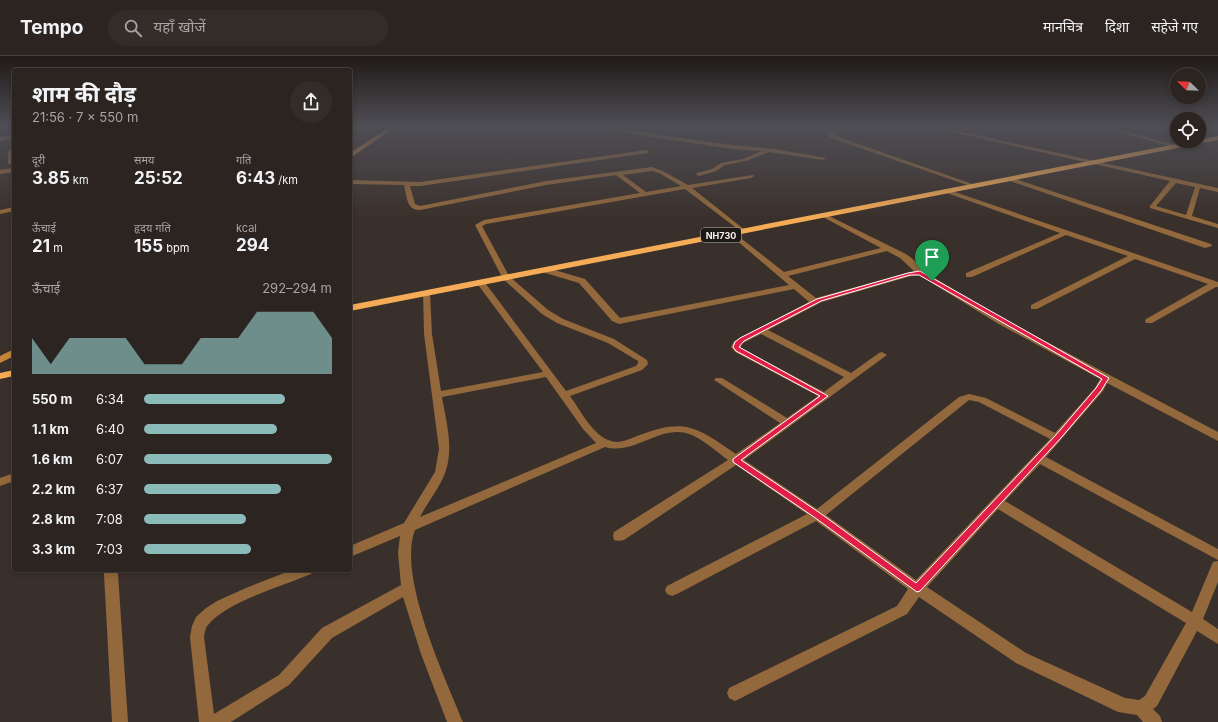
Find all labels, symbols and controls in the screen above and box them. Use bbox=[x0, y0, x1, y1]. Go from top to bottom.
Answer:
search box bbox=[108, 10, 388, 46]
text: Tempo bbox=[20, 16, 84, 39]
icon: search bbox=[122, 17, 144, 39]
text: यहाँ खोजें bbox=[154, 17, 206, 36]
text: मानचित्र bbox=[1043, 18, 1083, 35]
text: दिशा bbox=[1105, 18, 1129, 35]
text: सहेजे गए bbox=[1151, 18, 1198, 35]
north arrow bbox=[1170, 68, 1206, 104]
map controls bbox=[1170, 68, 1206, 148]
text: शाम की दौड़ bbox=[32, 81, 136, 107]
button: share bbox=[290, 81, 332, 123]
text: 21:56 · 7 × 550 m bbox=[32, 109, 138, 125]
button: locate bbox=[1170, 112, 1206, 148]
text: दूरी bbox=[32, 153, 45, 167]
text: समय bbox=[134, 153, 154, 167]
text: गति bbox=[236, 153, 251, 167]
text: 3.85 bbox=[32, 168, 70, 188]
text: 25:52 bbox=[134, 168, 183, 188]
text: 6:43 bbox=[236, 168, 275, 188]
text: km bbox=[70, 173, 89, 187]
text: /km bbox=[275, 173, 298, 187]
text: ऊँचाई bbox=[32, 221, 56, 235]
text: हृदय गति bbox=[134, 221, 171, 235]
text: kcal bbox=[236, 221, 257, 235]
road number: NH730 bbox=[701, 228, 741, 242]
text: 294 bbox=[236, 235, 269, 255]
text: 21 bbox=[32, 236, 50, 256]
text: 155 bbox=[134, 236, 163, 256]
pin bbox=[915, 240, 949, 281]
text: m bbox=[50, 241, 63, 255]
text: bpm bbox=[163, 241, 189, 255]
icon: arrive bbox=[921, 246, 943, 268]
text: ऊँचाई bbox=[32, 280, 60, 296]
text: 292–294 m bbox=[262, 280, 332, 296]
text: 550 m bbox=[32, 391, 72, 407]
text: 6:34 bbox=[96, 391, 124, 407]
text: 1.1 km bbox=[32, 421, 69, 437]
text: 6:40 bbox=[96, 421, 124, 437]
text: 1.6 km bbox=[32, 451, 73, 467]
text: 6:07 bbox=[96, 451, 123, 467]
text: 2.2 km bbox=[32, 481, 75, 497]
text: 6:37 bbox=[96, 481, 123, 497]
text: 2.8 km bbox=[32, 511, 75, 527]
text: 7:08 bbox=[96, 511, 123, 527]
text: 3.3 km bbox=[32, 541, 75, 557]
text: 7:03 bbox=[96, 541, 123, 557]

